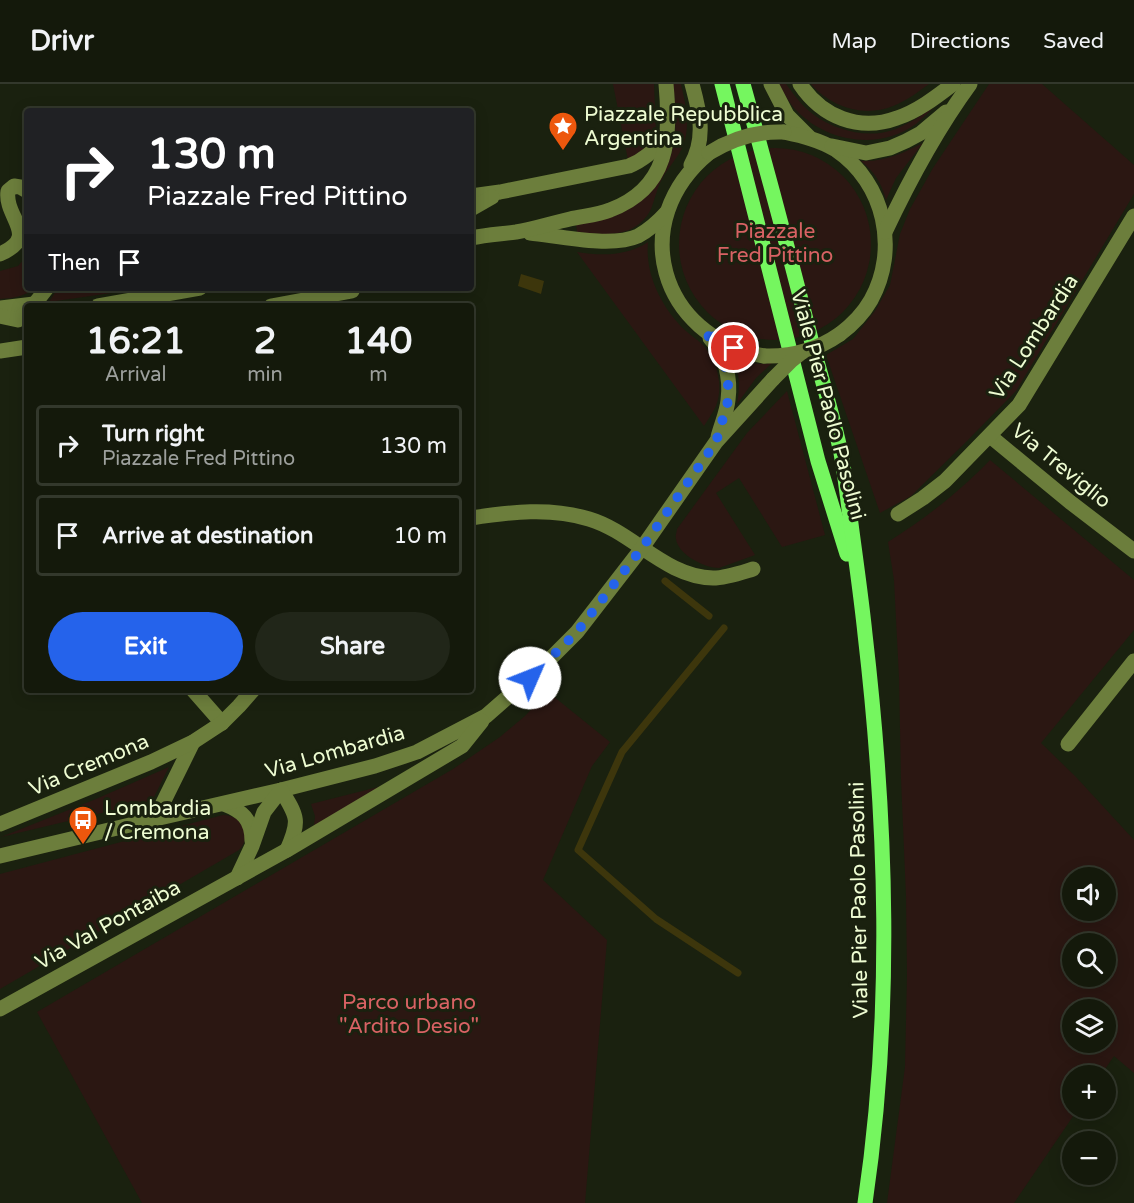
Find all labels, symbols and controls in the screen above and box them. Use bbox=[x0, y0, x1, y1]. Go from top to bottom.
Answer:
text: Drivr bbox=[30, 24, 94, 58]
text: Map bbox=[831, 29, 877, 54]
text: Directions bbox=[910, 29, 1010, 54]
text: Saved bbox=[1043, 29, 1104, 54]
place label: Piazzale Repubblica Argentina bbox=[584, 102, 783, 151]
place icon: Piazzale Repubblica Argentina bbox=[547, 110, 579, 152]
text: 130 m bbox=[147, 129, 276, 180]
icon: right bbox=[48, 132, 126, 210]
text: Piazzale Fred Pittino bbox=[147, 180, 408, 213]
park label: Piazzale Fred Pittino bbox=[717, 219, 833, 268]
icon: arrive bbox=[113, 246, 146, 279]
text: Then bbox=[48, 250, 101, 276]
street label: Via Lombardia bbox=[984, 270, 1084, 404]
street label: Viale Pier Paolo Pasolini bbox=[785, 287, 871, 523]
text: 16:21 bbox=[86, 320, 186, 363]
text: 2 bbox=[254, 320, 276, 363]
text: 140 bbox=[344, 320, 412, 363]
pin bbox=[708, 322, 759, 373]
icon: arrive bbox=[717, 331, 750, 364]
text: Arrival bbox=[105, 363, 167, 387]
text: min bbox=[247, 363, 283, 387]
text: m bbox=[369, 363, 388, 387]
street label: Via Treviglio bbox=[1006, 418, 1116, 514]
text: Turn right bbox=[102, 421, 204, 447]
icon: right bbox=[51, 429, 84, 462]
text: 130 m bbox=[380, 433, 447, 459]
text: Piazzale Fred Pittino bbox=[102, 447, 295, 471]
icon: arrive bbox=[51, 519, 84, 552]
text: Arrive at destination bbox=[102, 523, 313, 549]
text: 10 m bbox=[393, 523, 447, 549]
button: Exit bbox=[48, 612, 243, 681]
button: Share bbox=[255, 612, 450, 681]
position arrow bbox=[498, 646, 562, 710]
street label: Via Lombardia bbox=[262, 720, 408, 784]
street label: Via Cremona bbox=[25, 729, 153, 801]
street label: Viale Pier Paolo Pasolini bbox=[844, 781, 874, 1019]
place label: Lombardia / Cremona bbox=[104, 796, 211, 845]
bus stop icon: Lombardia / Cremona bbox=[67, 804, 99, 846]
map controls bbox=[1062, 867, 1116, 1185]
button: sound bbox=[1062, 867, 1116, 921]
street label: Via Val Pontaiba bbox=[31, 875, 185, 975]
button: search bbox=[1062, 933, 1116, 987]
park label: Parco urbano "Ardito Desio" bbox=[339, 990, 479, 1039]
button: layers bbox=[1062, 999, 1116, 1053]
button: + bbox=[1062, 1065, 1116, 1119]
button: − bbox=[1062, 1131, 1116, 1185]

